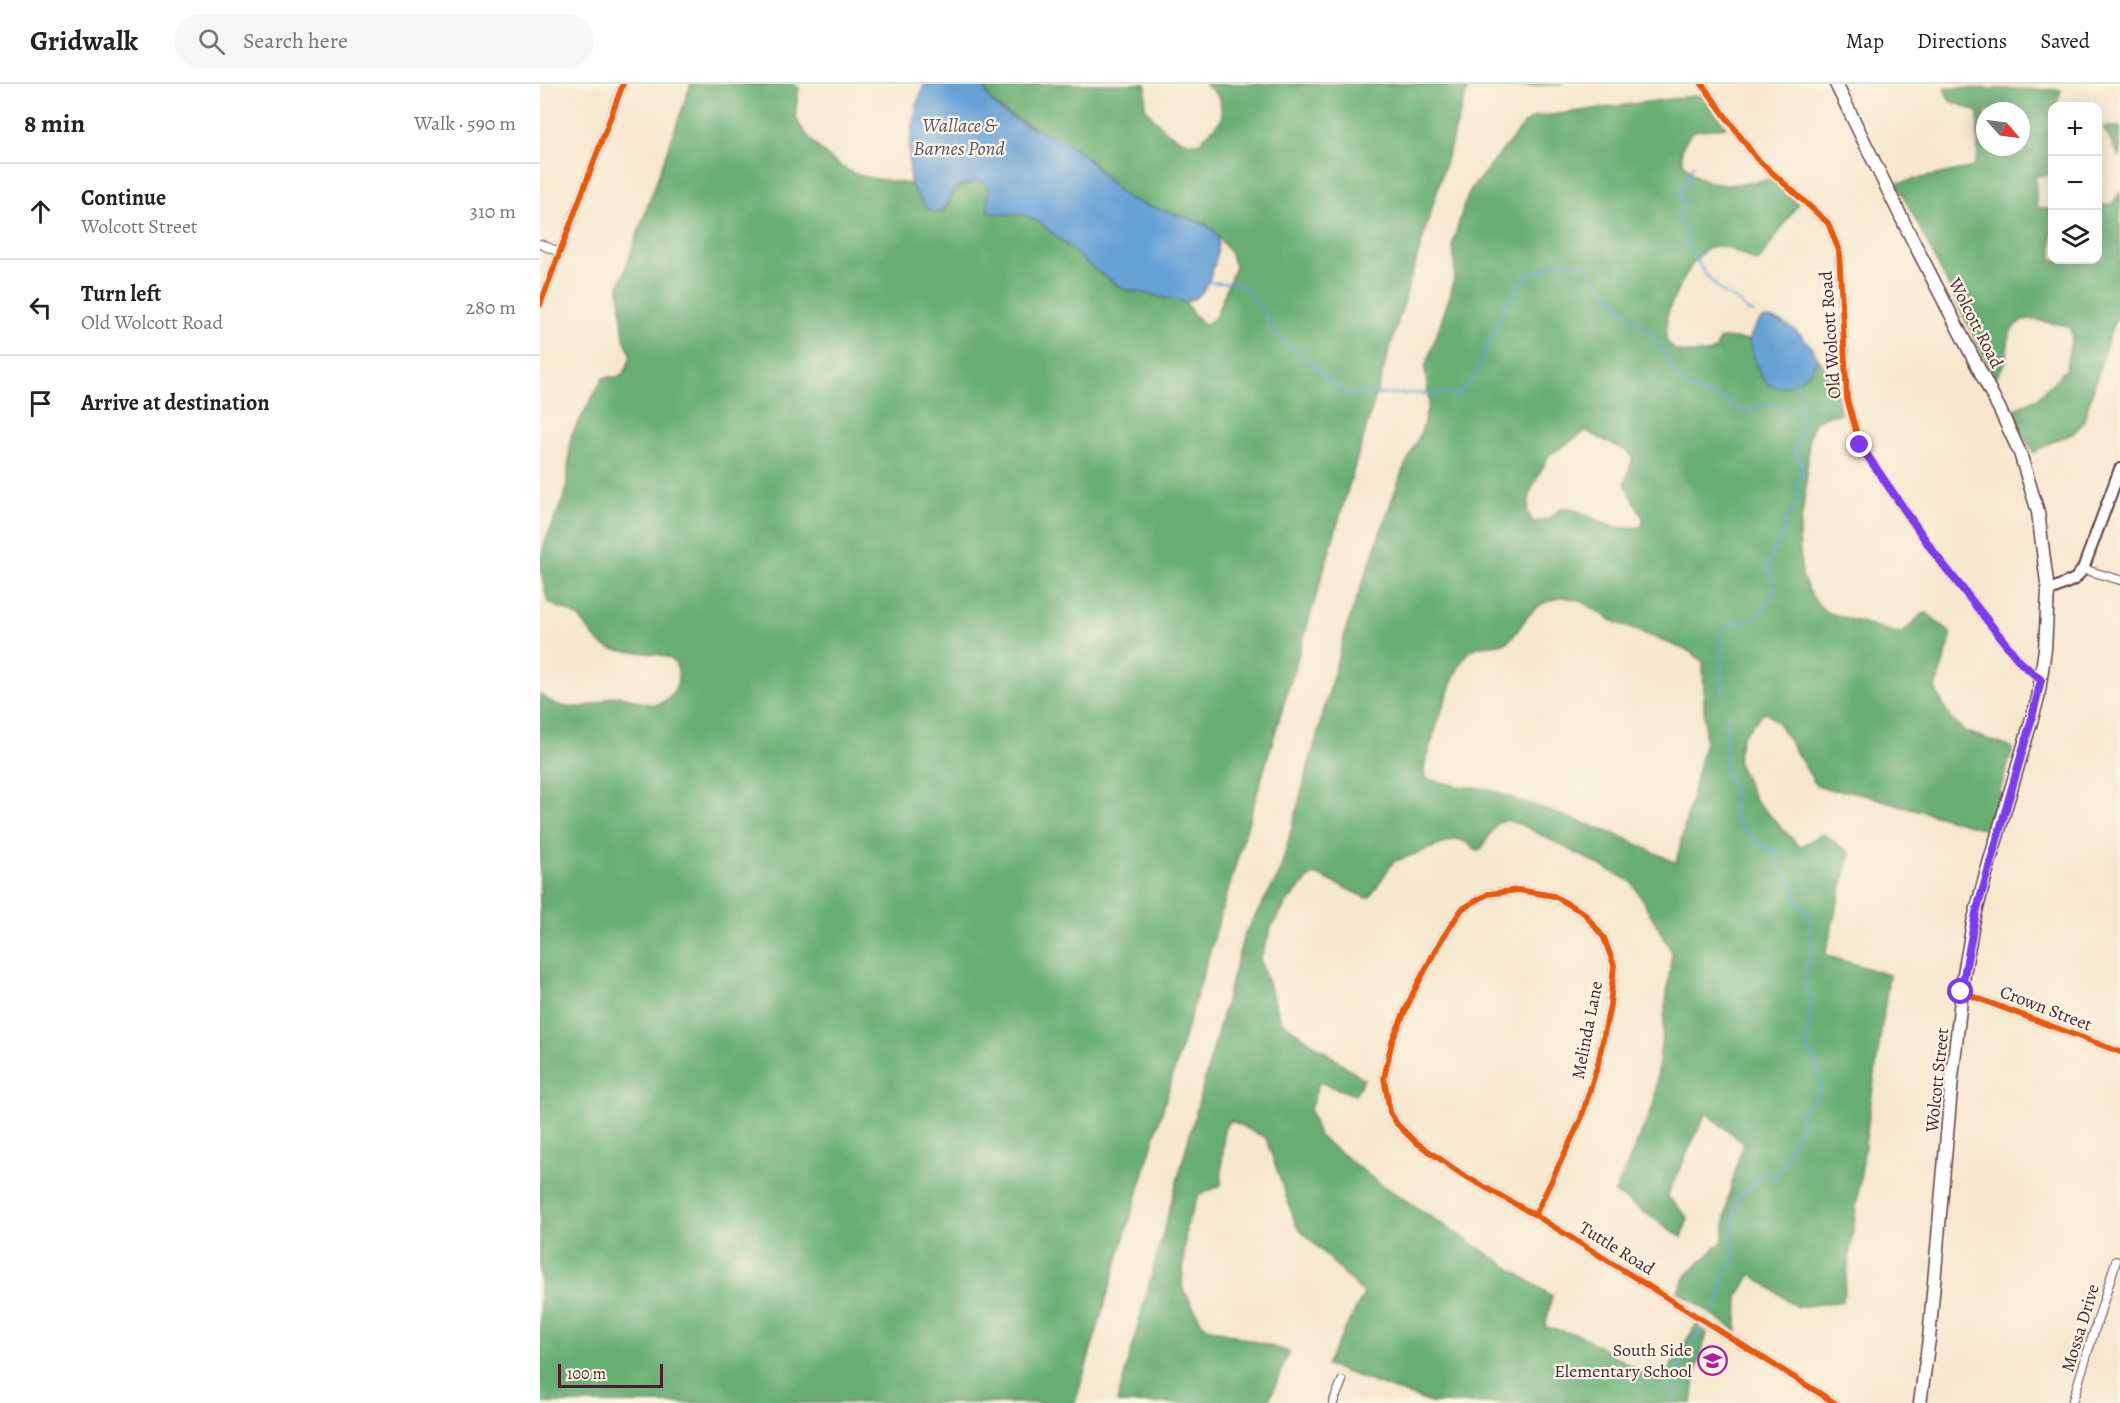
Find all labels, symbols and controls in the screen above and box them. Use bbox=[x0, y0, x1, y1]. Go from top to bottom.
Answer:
search box bbox=[174, 14, 594, 68]
text: Gridwalk bbox=[30, 22, 138, 60]
icon: search bbox=[195, 25, 228, 58]
text: Search here bbox=[243, 26, 348, 56]
text: Map bbox=[1846, 27, 1884, 55]
text: Directions bbox=[1917, 27, 2007, 55]
text: Saved bbox=[2040, 27, 2090, 55]
north arrow bbox=[1976, 102, 2030, 156]
map controls bbox=[2048, 102, 2102, 264]
button: + bbox=[2048, 102, 2102, 156]
text: 8 min bbox=[24, 106, 85, 141]
text: Walk · 590 m bbox=[414, 110, 516, 137]
water label: Wallace & Barnes Pond bbox=[913, 112, 1006, 162]
button: − bbox=[2048, 156, 2102, 210]
text: Continue bbox=[81, 183, 166, 213]
icon: ahead bbox=[24, 195, 57, 228]
text: 310 m bbox=[470, 198, 516, 225]
button: layers bbox=[2048, 210, 2102, 264]
text: Wolcott Street bbox=[81, 213, 197, 240]
street label: Old Wolcott Road bbox=[1814, 270, 1846, 400]
street label: Wolcott Road bbox=[1943, 273, 2009, 372]
text: Turn left bbox=[81, 279, 161, 309]
icon: left bbox=[24, 291, 57, 324]
text: 280 m bbox=[466, 294, 516, 321]
text: Old Wolcott Road bbox=[81, 309, 223, 336]
icon: arrive bbox=[24, 387, 57, 420]
text: Arrive at destination bbox=[81, 388, 270, 418]
route end bbox=[1846, 431, 1872, 457]
route start bbox=[1947, 978, 1973, 1004]
street label: Melinda Lane bbox=[1566, 979, 1608, 1081]
street label: Crown Street bbox=[1997, 979, 2095, 1037]
street label: Wolcott Street bbox=[1919, 1027, 1954, 1134]
street label: Tuttle Road bbox=[1575, 1215, 1659, 1281]
street label: Mossa Drive bbox=[2055, 1281, 2105, 1375]
place label: South Side Elementary School bbox=[1554, 1338, 1693, 1383]
school or university icon: South Side Elementary School bbox=[1697, 1344, 1729, 1376]
scale bar bbox=[558, 1361, 663, 1388]
text: 100 m bbox=[567, 1363, 606, 1385]

